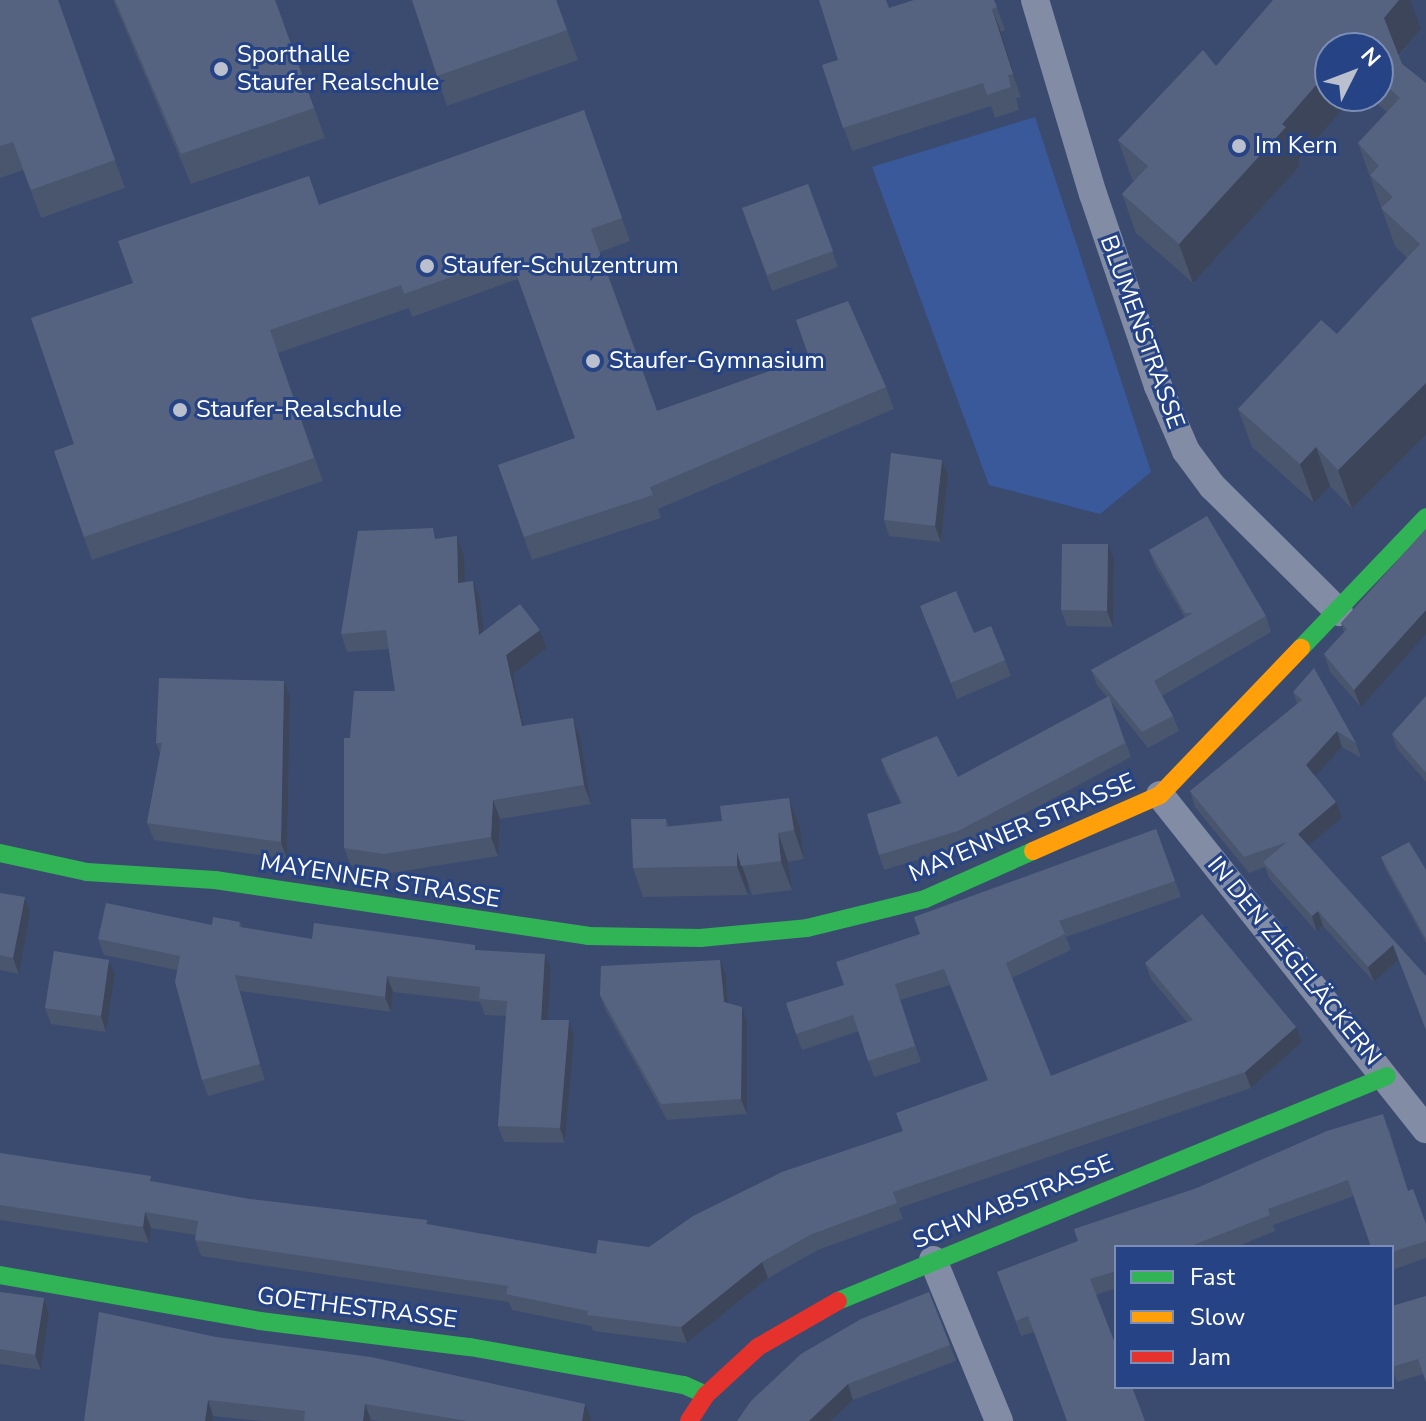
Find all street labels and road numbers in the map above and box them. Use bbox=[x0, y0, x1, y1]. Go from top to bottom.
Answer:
street label: BLUMENSTRASSE bbox=[1094, 231, 1190, 433]
street label: MAYENNER STRASSE bbox=[905, 767, 1139, 889]
street label: MAYENNER STRASSE bbox=[258, 848, 502, 914]
street label: IN DEN ZIEGELÄCKERN bbox=[1201, 851, 1387, 1071]
street label: SCHWABSTRASSE bbox=[909, 1149, 1117, 1255]
street label: GOETHESTRASSE bbox=[255, 1281, 459, 1335]

